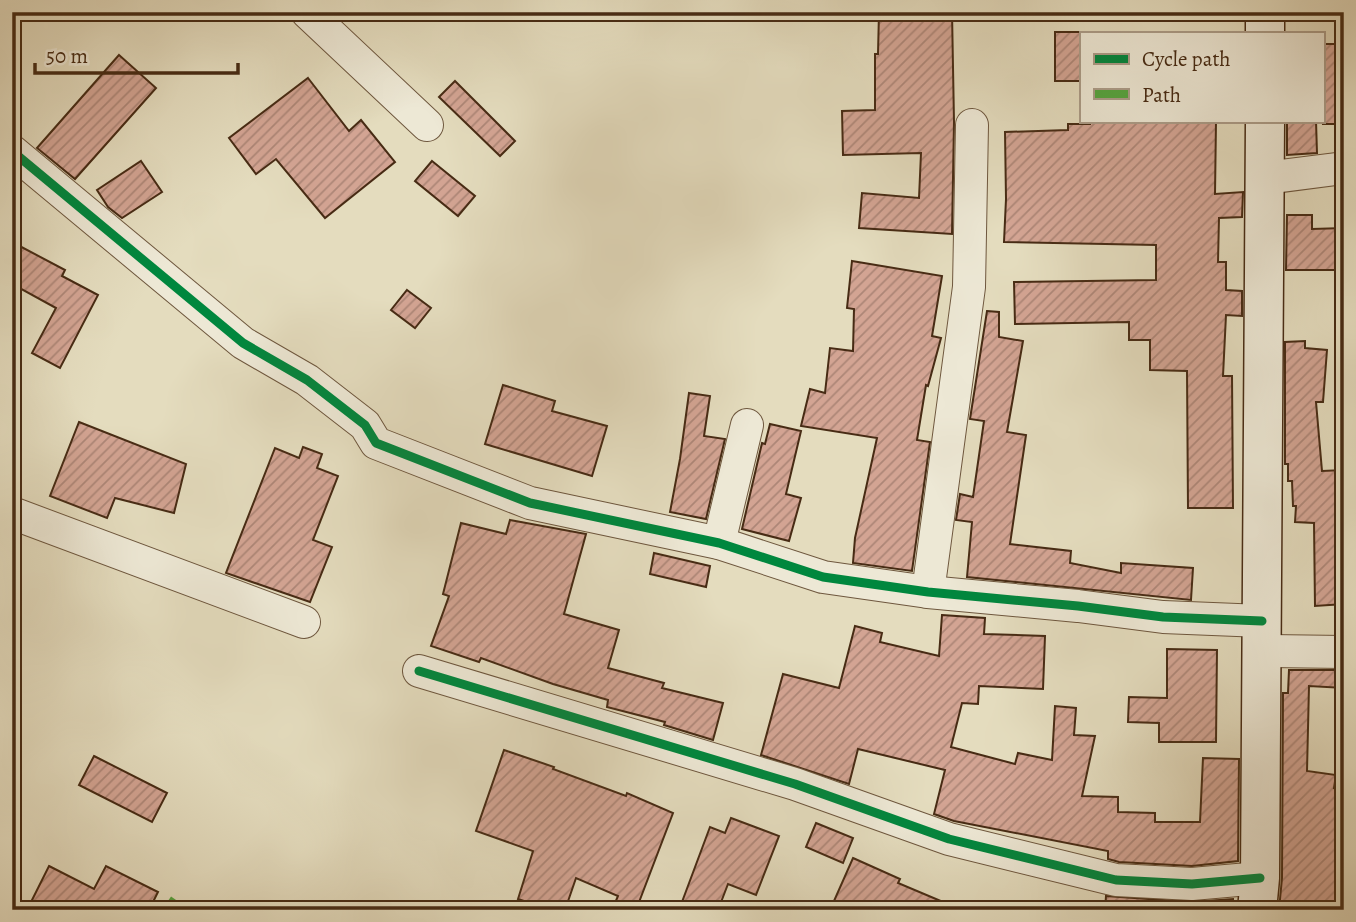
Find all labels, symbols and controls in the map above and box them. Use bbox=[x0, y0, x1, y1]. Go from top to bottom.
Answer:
scale bar bbox=[35, 32, 238, 76]
legend bbox=[1080, 32, 1324, 122]
text: 50 m bbox=[46, 42, 88, 70]
text: Cycle path bbox=[1142, 45, 1231, 73]
text: Path bbox=[1142, 81, 1181, 109]

